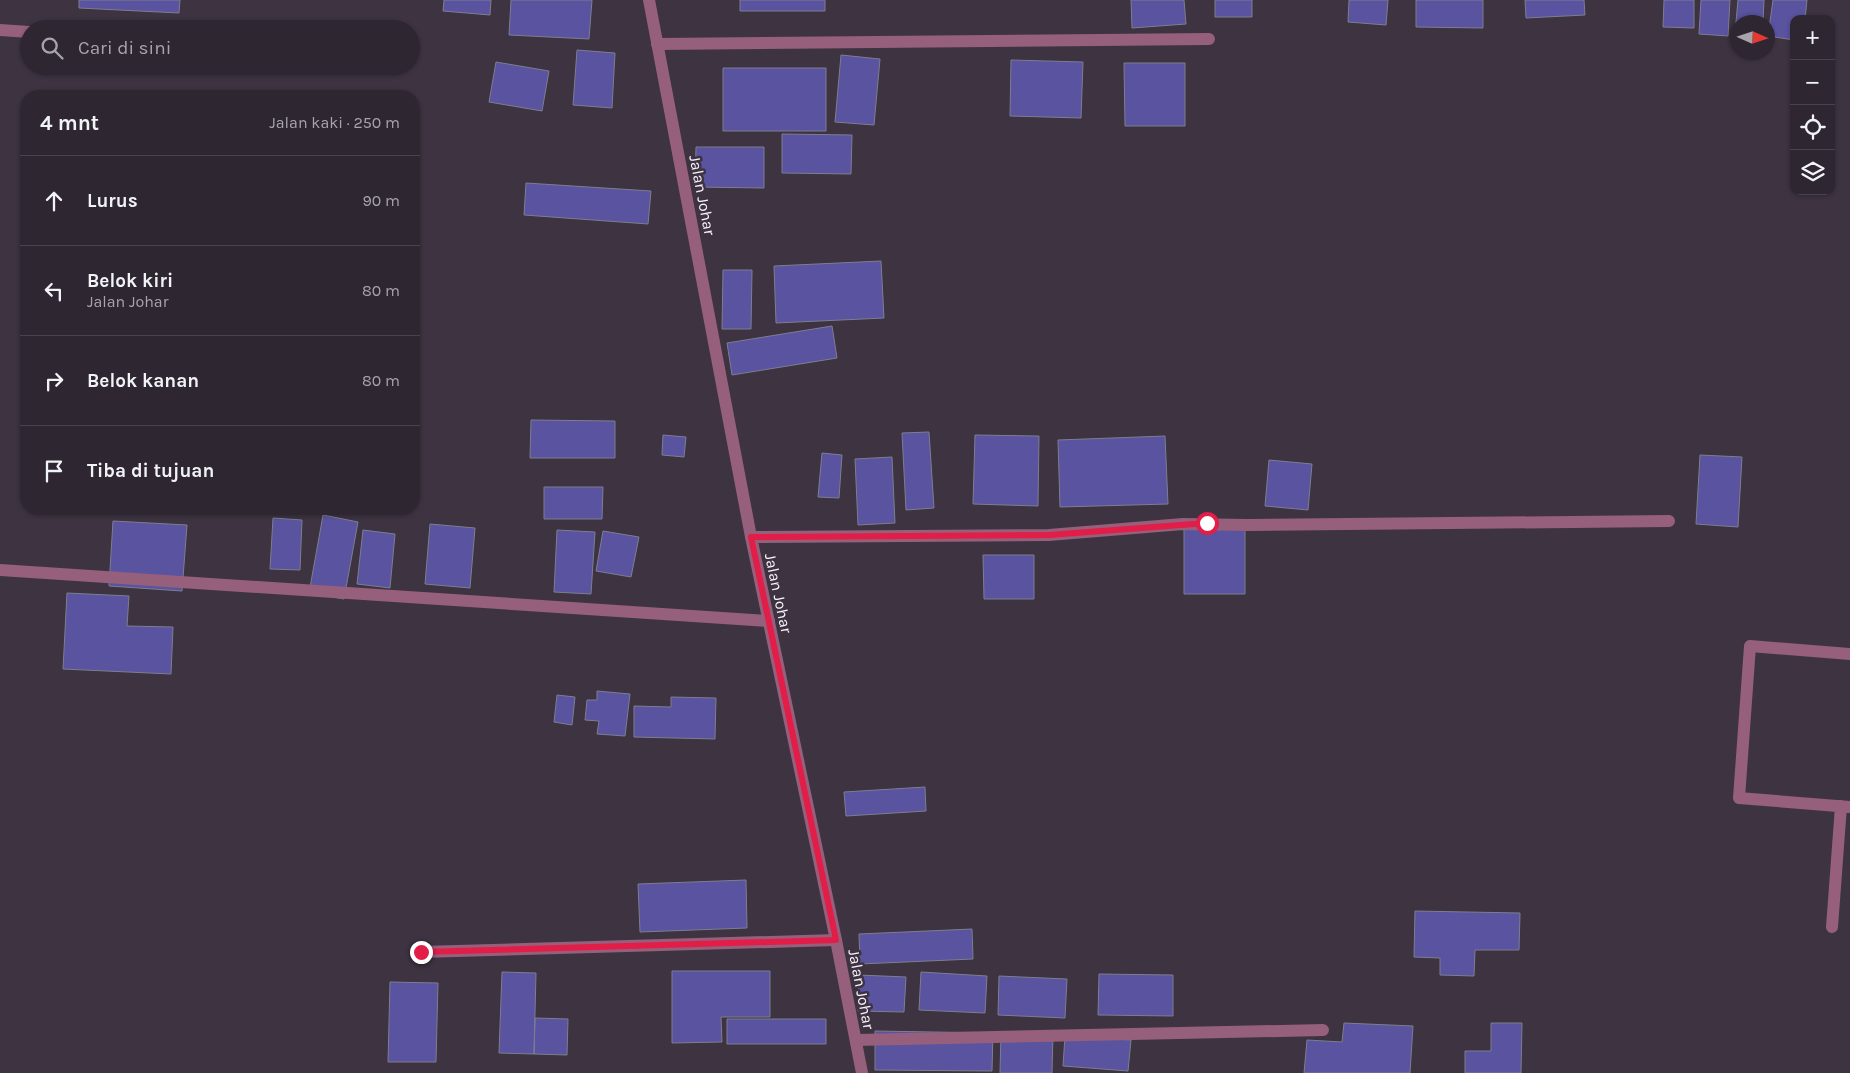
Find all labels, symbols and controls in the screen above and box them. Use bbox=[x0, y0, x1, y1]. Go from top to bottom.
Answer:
north arrow bbox=[1730, 15, 1775, 60]
map controls bbox=[1790, 15, 1835, 195]
button: + bbox=[1790, 15, 1835, 60]
search box bbox=[20, 20, 420, 75]
icon: search bbox=[38, 34, 66, 62]
text: Cari di sini bbox=[78, 37, 171, 59]
button: − bbox=[1790, 60, 1835, 105]
button: locate bbox=[1790, 105, 1835, 150]
text: 4 mnt bbox=[40, 111, 99, 135]
text: Jalan kaki · 250 m bbox=[269, 113, 400, 132]
button: layers bbox=[1790, 150, 1835, 195]
street label: Jalan Johar bbox=[685, 153, 720, 237]
icon: ahead bbox=[40, 187, 68, 215]
text: Lurus bbox=[87, 190, 138, 212]
text: 90 m bbox=[362, 191, 400, 210]
text: Belok kiri bbox=[87, 270, 173, 292]
icon: left bbox=[40, 277, 68, 305]
text: 80 m bbox=[362, 281, 400, 300]
text: Jalan Johar bbox=[87, 292, 168, 311]
icon: right bbox=[40, 367, 68, 395]
text: Belok kanan bbox=[87, 370, 199, 392]
text: 80 m bbox=[362, 371, 400, 390]
icon: arrive bbox=[40, 457, 68, 485]
text: Tiba di tujuan bbox=[87, 460, 214, 482]
route start bbox=[1196, 512, 1219, 535]
street label: Jalan Johar bbox=[761, 551, 796, 635]
route end bbox=[410, 941, 433, 964]
street label: Jalan Johar bbox=[844, 947, 879, 1031]

